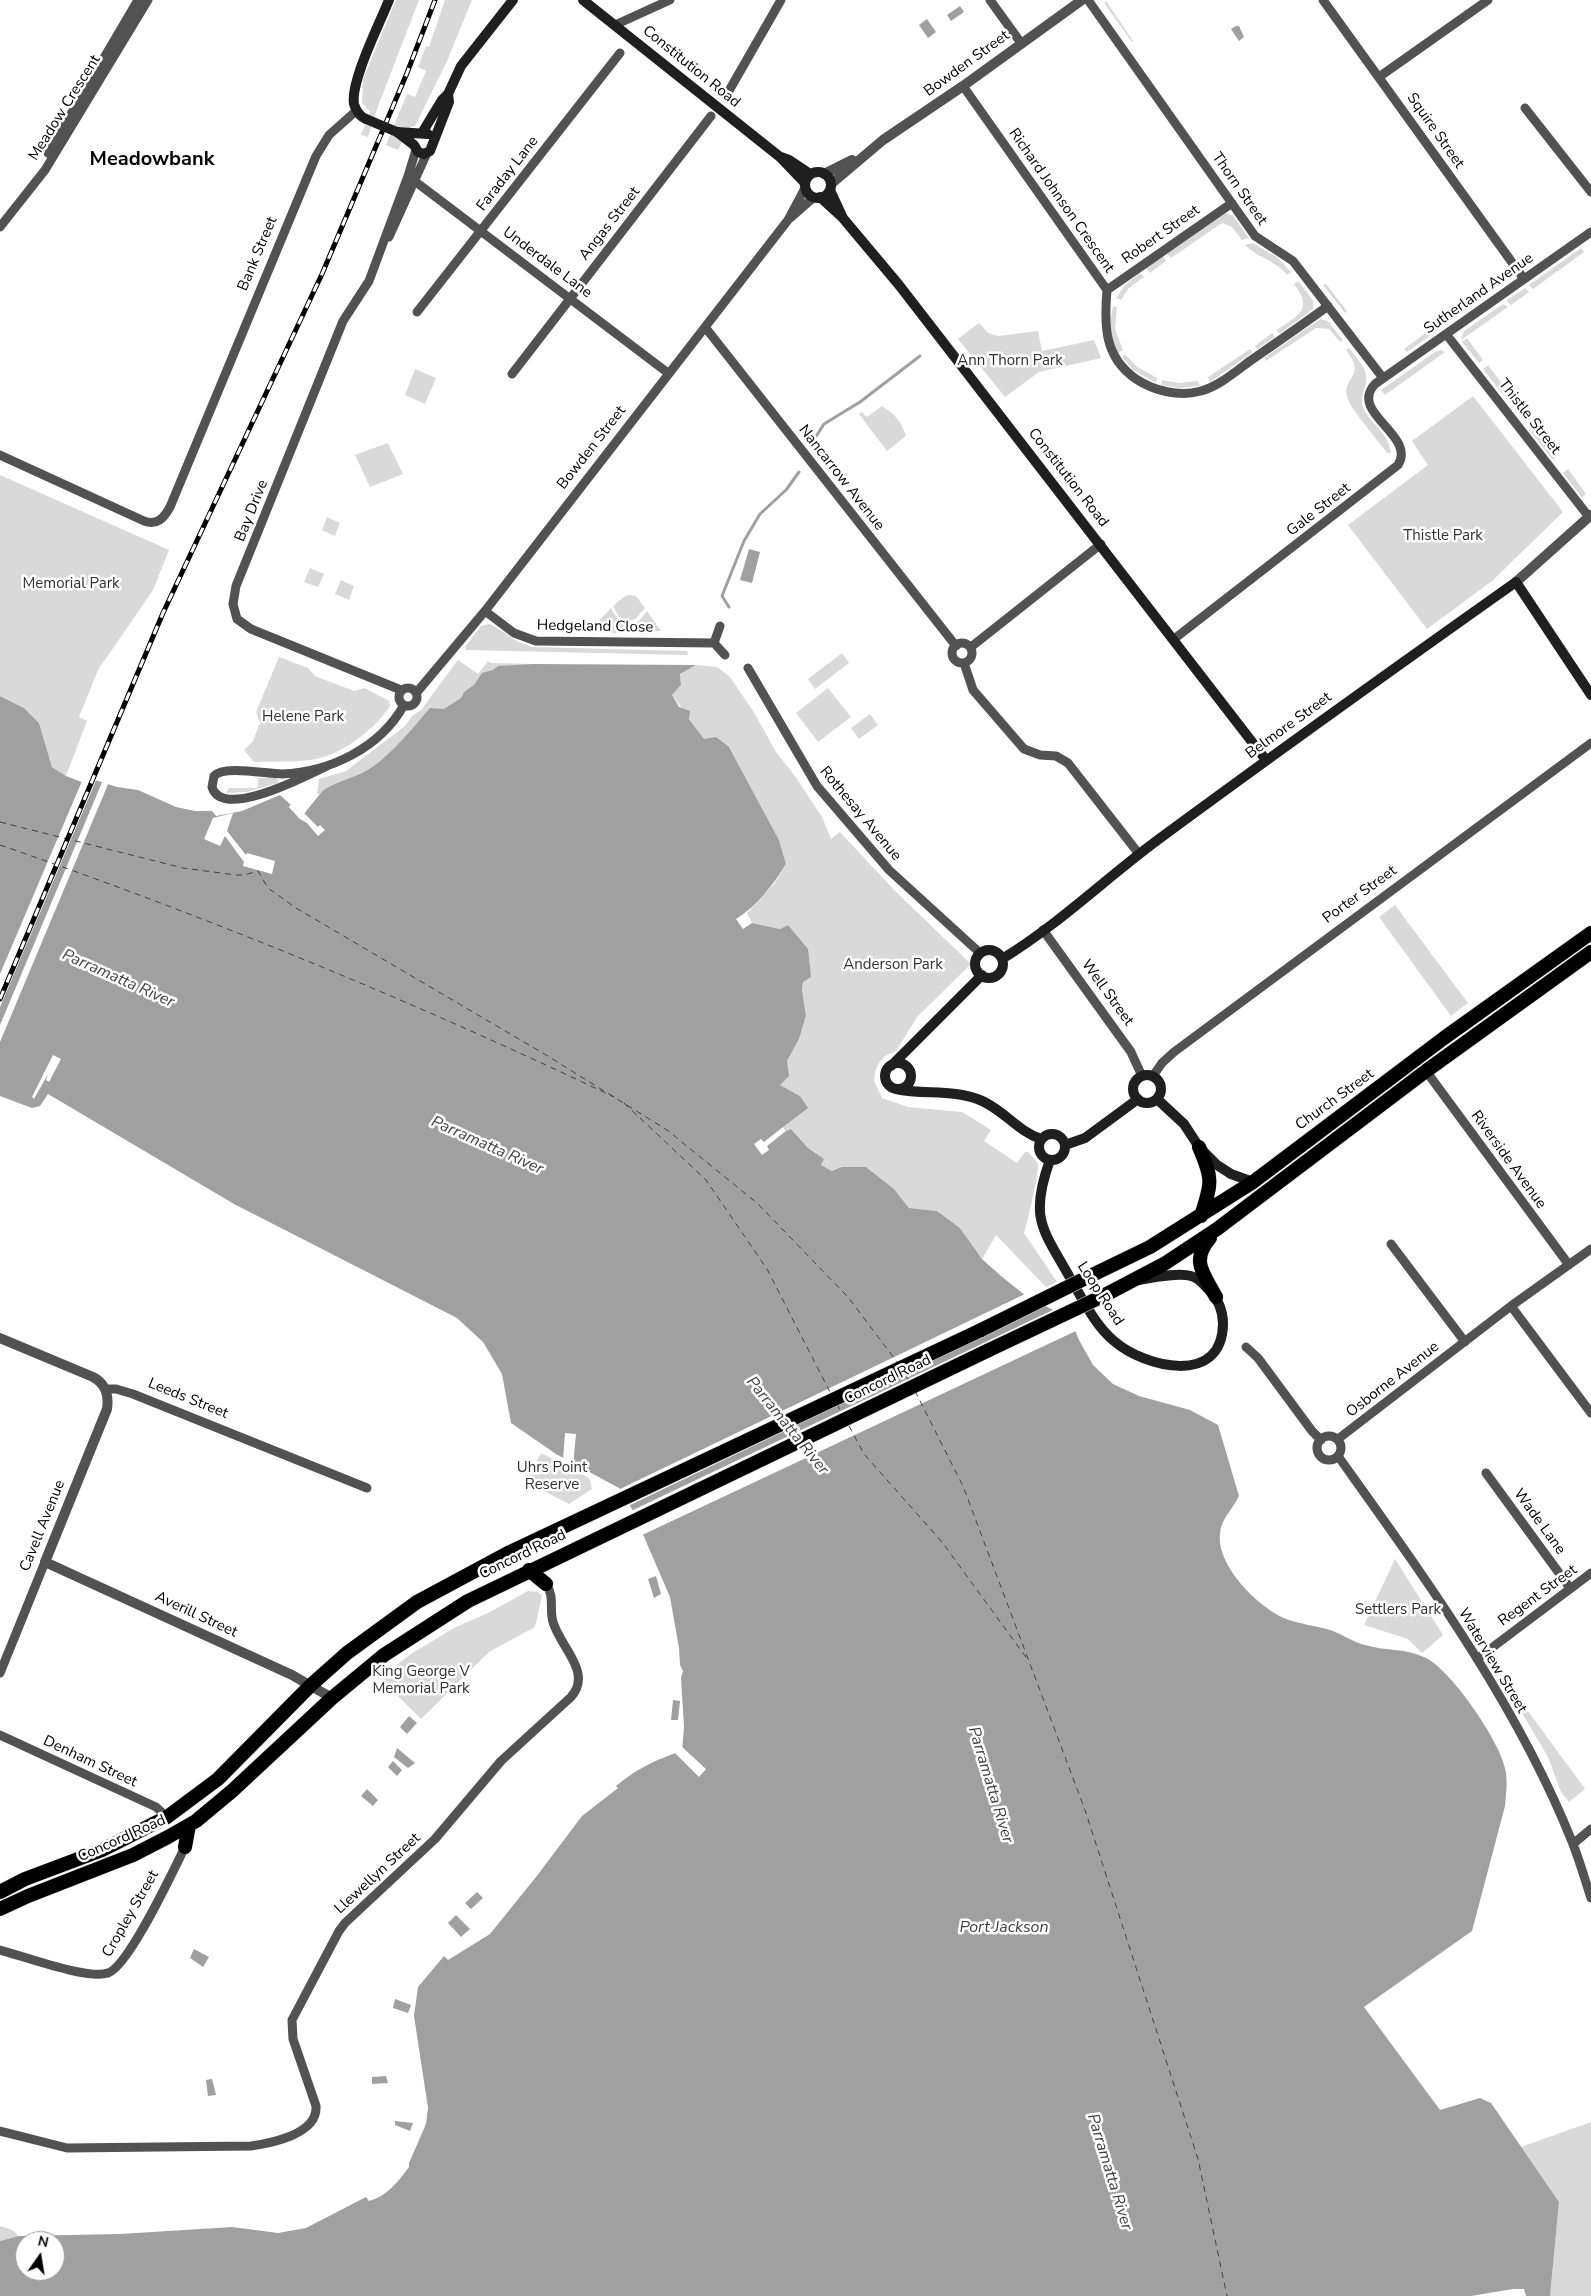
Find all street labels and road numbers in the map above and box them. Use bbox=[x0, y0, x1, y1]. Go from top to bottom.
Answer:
street label: Constitution Road bbox=[639, 22, 743, 112]
street label: Bowden Street bbox=[921, 27, 1013, 101]
street label: Meadow Crescent bbox=[25, 52, 105, 164]
street label: Squire Street bbox=[1402, 90, 1468, 172]
street label: Richard Johnson Crescent bbox=[1004, 125, 1118, 277]
street label: Faraday Lane bbox=[473, 133, 543, 215]
street label: Thorn Street bbox=[1207, 149, 1271, 229]
street label: Angas Street bbox=[576, 184, 644, 264]
street label: Robert Street bbox=[1119, 202, 1203, 268]
street label: Bank Street bbox=[234, 214, 282, 294]
street label: Underdale Lane bbox=[499, 224, 595, 302]
street label: Sutherland Avenue bbox=[1421, 250, 1537, 338]
street label: Thistle Street bbox=[1494, 376, 1564, 458]
street label: Bowden Street bbox=[554, 403, 630, 493]
street label: Nancarrow Avenue bbox=[794, 422, 888, 534]
street label: Constitution Road bbox=[1024, 425, 1112, 531]
street label: Bay Drive bbox=[231, 477, 273, 545]
street label: Gale Street bbox=[1284, 480, 1354, 540]
street label: Hedgeland Close bbox=[537, 617, 653, 637]
street label: Belmore Street bbox=[1243, 689, 1335, 763]
street label: Rothesay Avenue bbox=[815, 763, 905, 865]
street label: Porter Street bbox=[1320, 862, 1400, 928]
street label: Well Street bbox=[1077, 956, 1137, 1030]
street label: Church Street bbox=[1292, 1066, 1378, 1134]
street label: Riverside Avenue bbox=[1466, 1107, 1550, 1213]
street label: Loop Road bbox=[1073, 1259, 1127, 1329]
street label: Osborne Avenue bbox=[1343, 1338, 1443, 1422]
street label: Concord Road bbox=[842, 1351, 934, 1409]
street label: Leeds Street bbox=[145, 1375, 231, 1423]
street label: Cavell Avenue bbox=[16, 1478, 70, 1574]
street label: Wade Lane bbox=[1509, 1486, 1569, 1558]
street label: Concord Road bbox=[477, 1526, 569, 1584]
street label: Regent Street bbox=[1495, 1561, 1581, 1631]
street label: Averill Street bbox=[152, 1588, 240, 1642]
street label: Waterview Street bbox=[1454, 1605, 1530, 1717]
street label: Denham Street bbox=[40, 1732, 140, 1792]
street label: Concord Road bbox=[75, 1812, 169, 1866]
street label: Llewellyn Street bbox=[331, 1830, 425, 1918]
street label: Cropley Street bbox=[99, 1867, 163, 1961]

